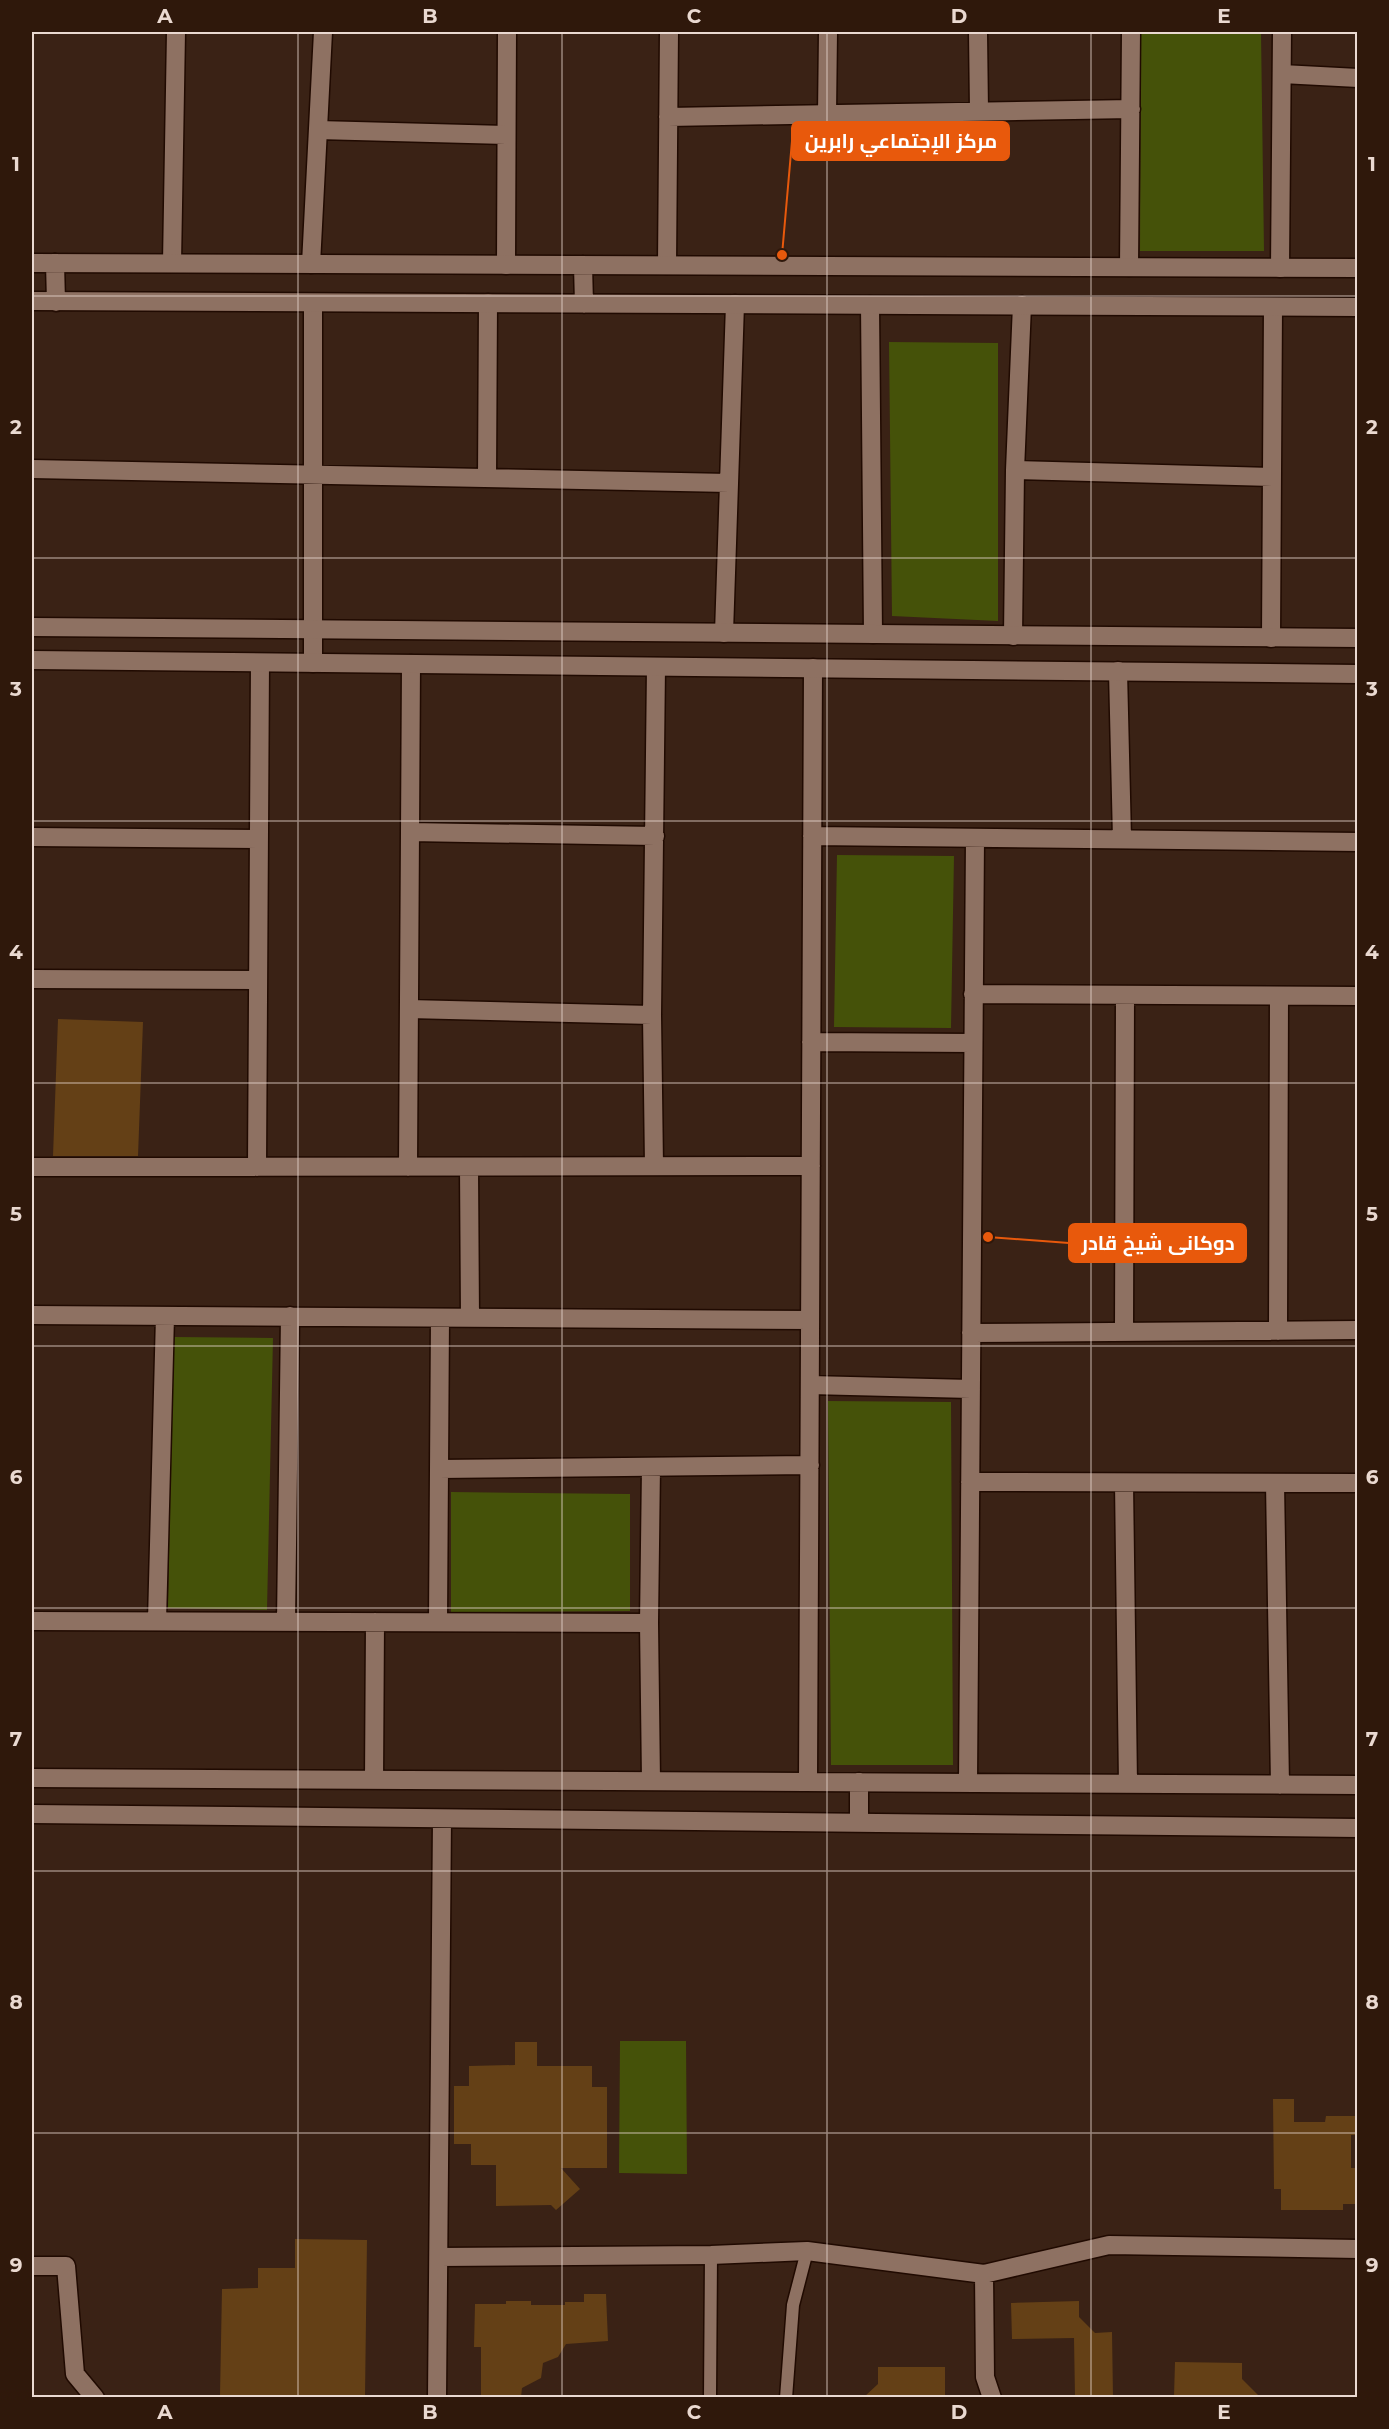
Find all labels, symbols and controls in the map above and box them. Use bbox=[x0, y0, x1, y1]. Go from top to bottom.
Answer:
text: A bbox=[156, 4, 173, 28]
text: B bbox=[422, 4, 438, 28]
text: C bbox=[687, 4, 702, 28]
text: D bbox=[951, 4, 967, 28]
text: E bbox=[1217, 4, 1231, 28]
callout: مركز الإجتماعي رابرين bbox=[792, 122, 1009, 160]
text: مركز الإجتماعي رابرين bbox=[805, 129, 997, 157]
text: 1 bbox=[12, 152, 20, 176]
text: 1 bbox=[1368, 152, 1376, 176]
text: 2 bbox=[10, 415, 22, 439]
text: 2 bbox=[1366, 415, 1378, 439]
text: 3 bbox=[9, 677, 22, 701]
text: 3 bbox=[1365, 677, 1378, 701]
text: 4 bbox=[9, 940, 23, 964]
text: 4 bbox=[1365, 940, 1379, 964]
text: 5 bbox=[10, 1202, 22, 1226]
text: 5 bbox=[1366, 1202, 1378, 1226]
callout: دوکانی شیخ قادر bbox=[1069, 1224, 1246, 1262]
text: دوکانی شیخ قادر bbox=[1080, 1231, 1235, 1257]
text: 6 bbox=[10, 1465, 23, 1489]
text: 6 bbox=[1366, 1465, 1379, 1489]
text: 7 bbox=[10, 1727, 22, 1751]
text: 7 bbox=[1366, 1727, 1378, 1751]
text: 8 bbox=[9, 1990, 23, 2014]
text: 8 bbox=[1365, 1990, 1379, 2014]
text: 9 bbox=[10, 2253, 22, 2277]
text: 9 bbox=[1366, 2253, 1378, 2277]
text: A bbox=[156, 2400, 173, 2424]
text: B bbox=[422, 2400, 438, 2424]
text: C bbox=[687, 2400, 702, 2424]
text: D bbox=[951, 2400, 967, 2424]
text: E bbox=[1217, 2400, 1231, 2424]

